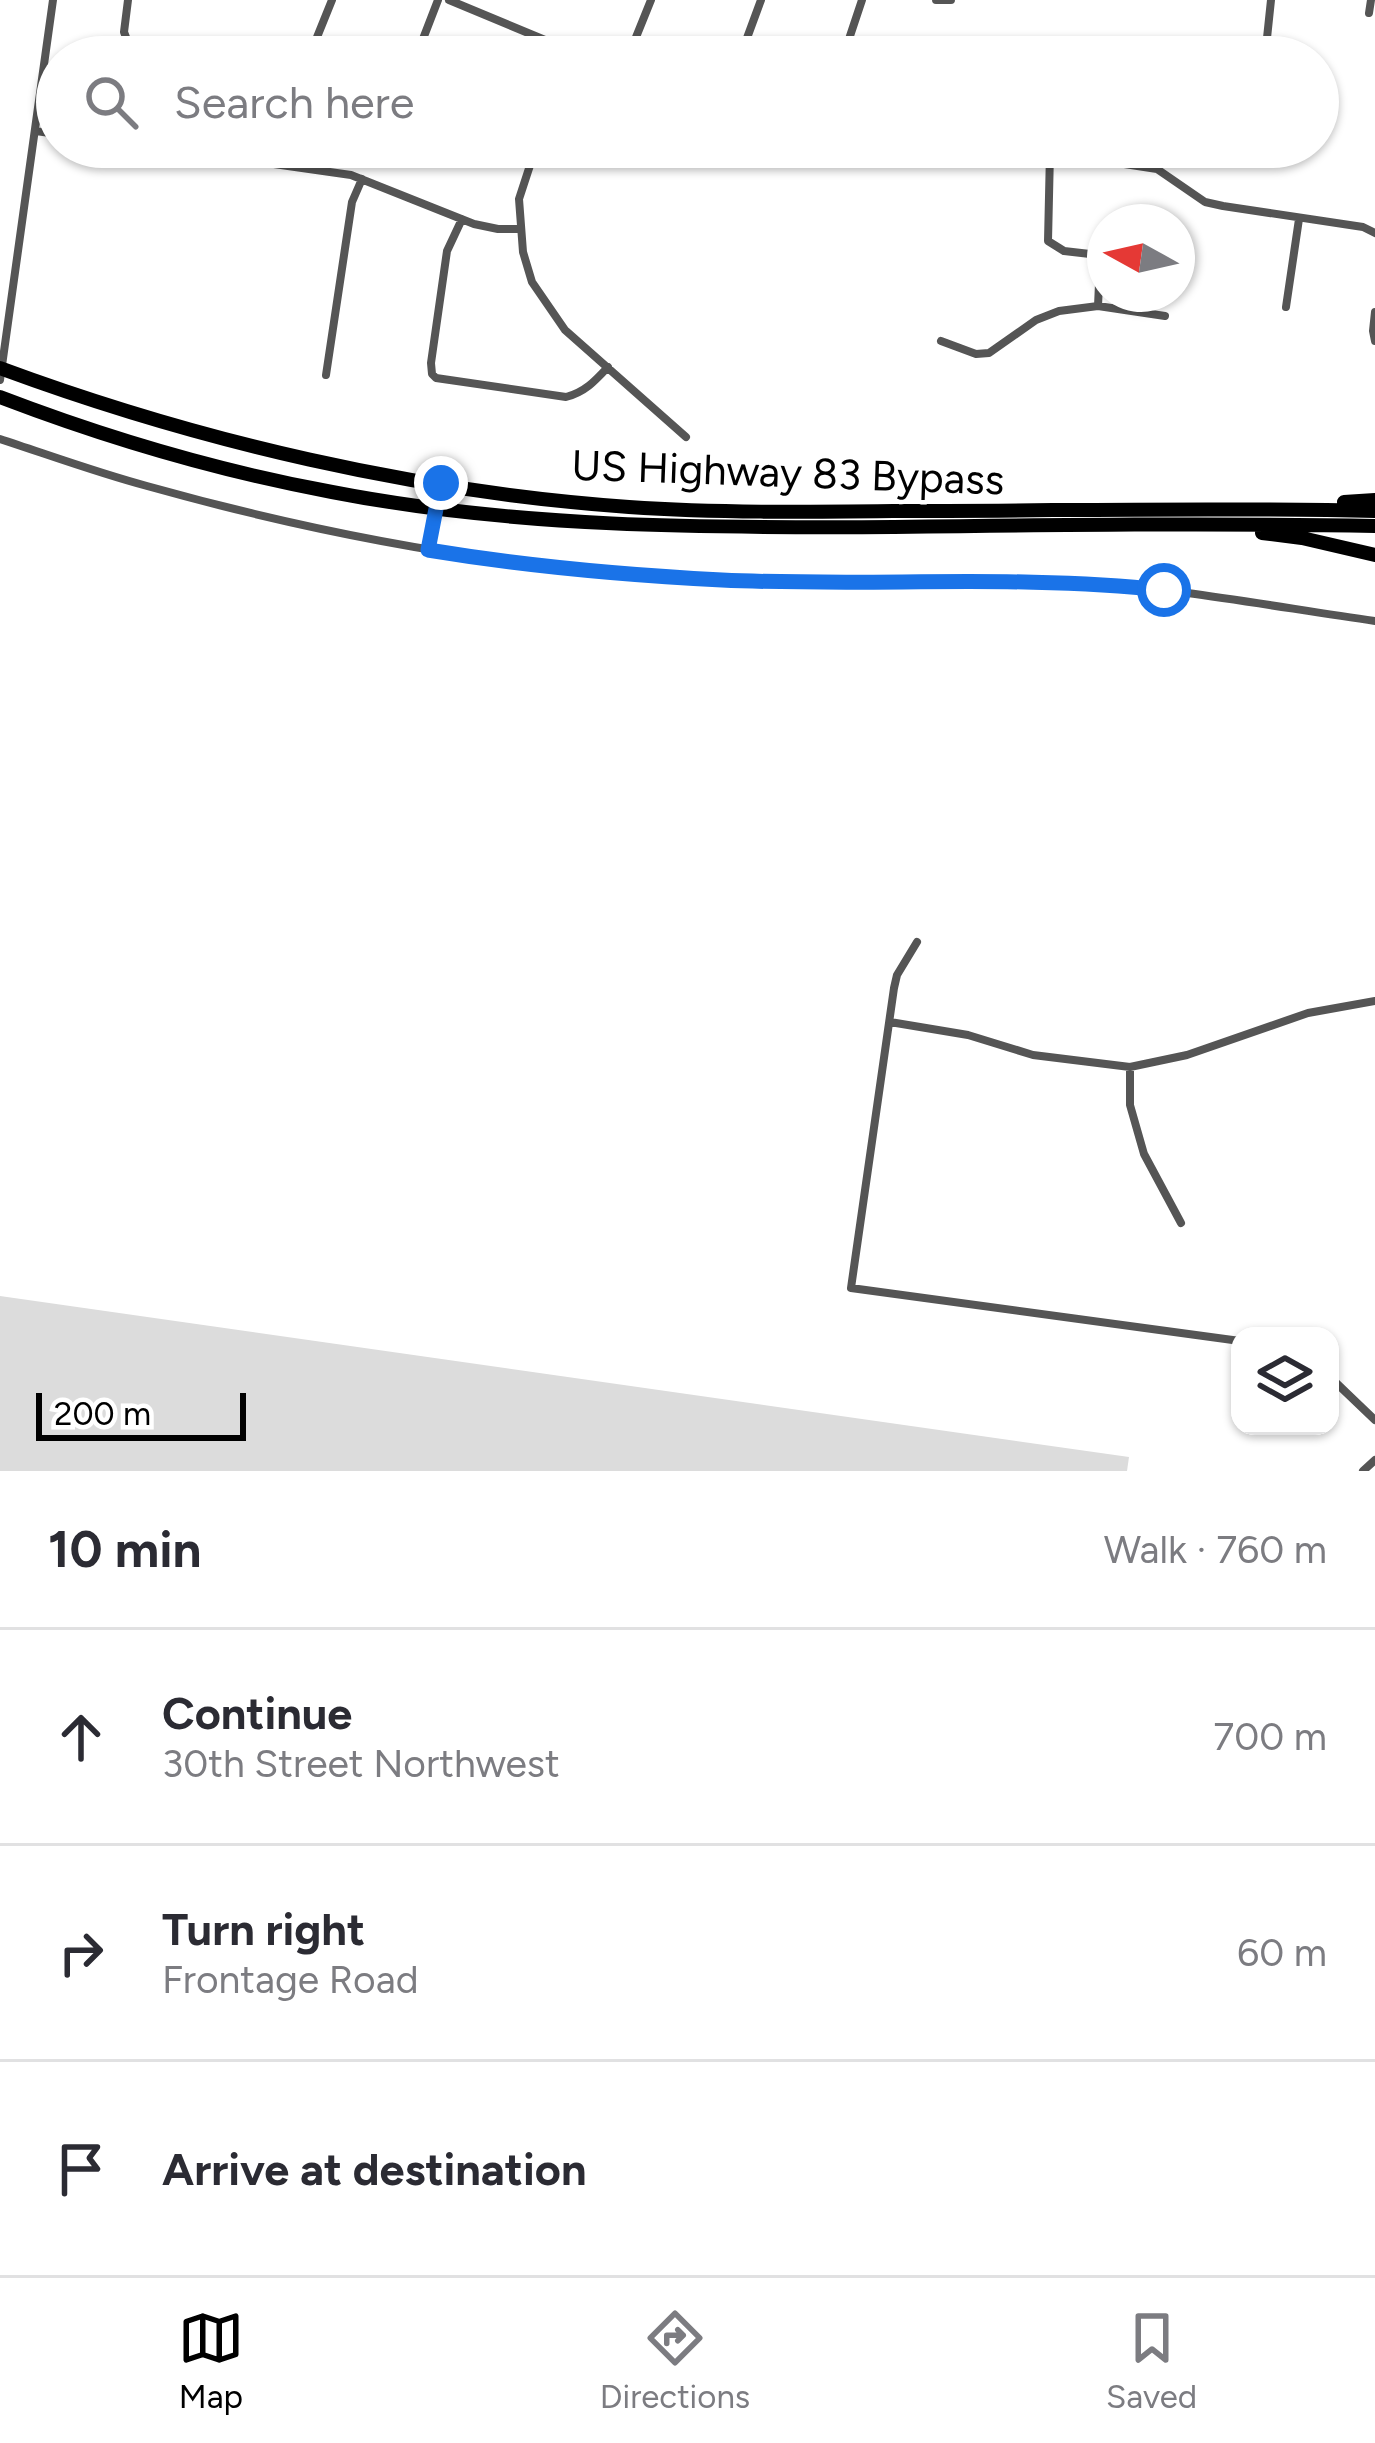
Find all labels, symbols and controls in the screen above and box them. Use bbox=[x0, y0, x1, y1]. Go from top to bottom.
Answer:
search box bbox=[36, 36, 1339, 168]
icon: search bbox=[78, 69, 144, 135]
text: Search here bbox=[174, 75, 414, 129]
north arrow bbox=[1087, 204, 1195, 312]
street label: US Highway 83 Bypass bbox=[571, 439, 1005, 506]
route end bbox=[414, 456, 468, 510]
route start bbox=[1137, 563, 1191, 617]
map controls bbox=[1231, 1327, 1339, 1435]
button: layers bbox=[1231, 1327, 1339, 1435]
scale bar bbox=[36, 1387, 246, 1440]
text: 200 m bbox=[54, 1394, 151, 1433]
text: 10 min bbox=[48, 1519, 202, 1580]
text: Walk · 760 m bbox=[1104, 1526, 1327, 1573]
text: Continue bbox=[162, 1686, 352, 1740]
icon: ahead bbox=[48, 1704, 114, 1770]
text: 700 m bbox=[1213, 1713, 1327, 1760]
text: 30th Street Northwest bbox=[162, 1740, 560, 1787]
text: Turn right bbox=[162, 1902, 365, 1956]
icon: right bbox=[48, 1920, 114, 1986]
text: 60 m bbox=[1237, 1929, 1327, 1976]
text: Frontage Road bbox=[162, 1956, 418, 2003]
icon: arrive bbox=[48, 2136, 114, 2202]
text: Arrive at destination bbox=[162, 2142, 586, 2196]
tab: Map bbox=[178, 2305, 244, 2416]
tab: Directions bbox=[600, 2305, 750, 2416]
tab: Saved bbox=[1106, 2305, 1197, 2416]

